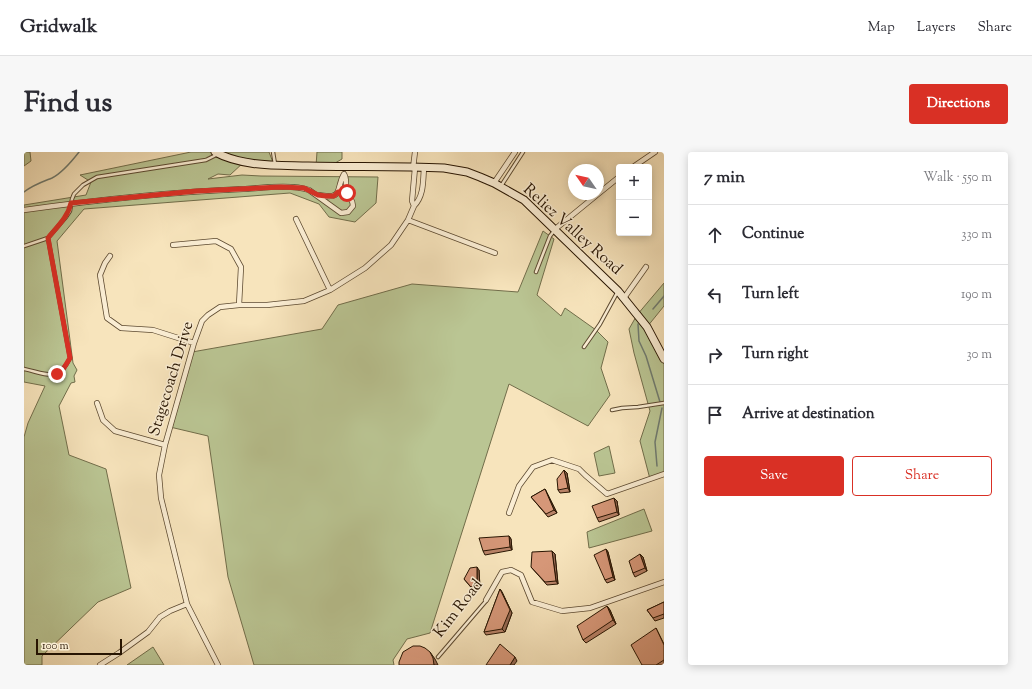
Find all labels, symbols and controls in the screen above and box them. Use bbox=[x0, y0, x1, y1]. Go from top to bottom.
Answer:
text: Gridwalk bbox=[20, 14, 97, 41]
text: Map bbox=[868, 18, 895, 38]
text: Layers bbox=[917, 18, 955, 38]
text: Share bbox=[977, 18, 1012, 38]
text: Find us bbox=[24, 84, 112, 124]
button: Directions bbox=[909, 84, 1008, 124]
north arrow bbox=[568, 164, 604, 200]
map controls bbox=[616, 164, 652, 236]
button: + bbox=[616, 164, 652, 200]
text: 7 min bbox=[704, 166, 745, 190]
text: Walk · 550 m bbox=[923, 169, 992, 187]
street label: Reliez Valley Road bbox=[517, 179, 627, 281]
route start bbox=[338, 184, 356, 202]
button: − bbox=[616, 200, 652, 236]
icon: ahead bbox=[704, 224, 726, 246]
text: Continue bbox=[742, 224, 804, 245]
text: 330 m bbox=[961, 226, 992, 244]
icon: left bbox=[704, 284, 726, 306]
text: Turn left bbox=[742, 284, 799, 305]
text: 190 m bbox=[961, 286, 992, 304]
street label: Stagecoach Drive bbox=[144, 319, 200, 439]
icon: right bbox=[704, 344, 726, 366]
text: Turn right bbox=[742, 344, 808, 365]
text: 30 m bbox=[966, 346, 992, 364]
route end bbox=[48, 365, 66, 383]
icon: arrive bbox=[704, 404, 726, 426]
text: Arrive at destination bbox=[742, 404, 875, 425]
button: Save bbox=[704, 456, 844, 496]
button: Share bbox=[852, 456, 992, 496]
street label: Kim Road bbox=[429, 575, 489, 643]
scale bar bbox=[36, 637, 122, 656]
text: 100 m bbox=[42, 638, 69, 654]

